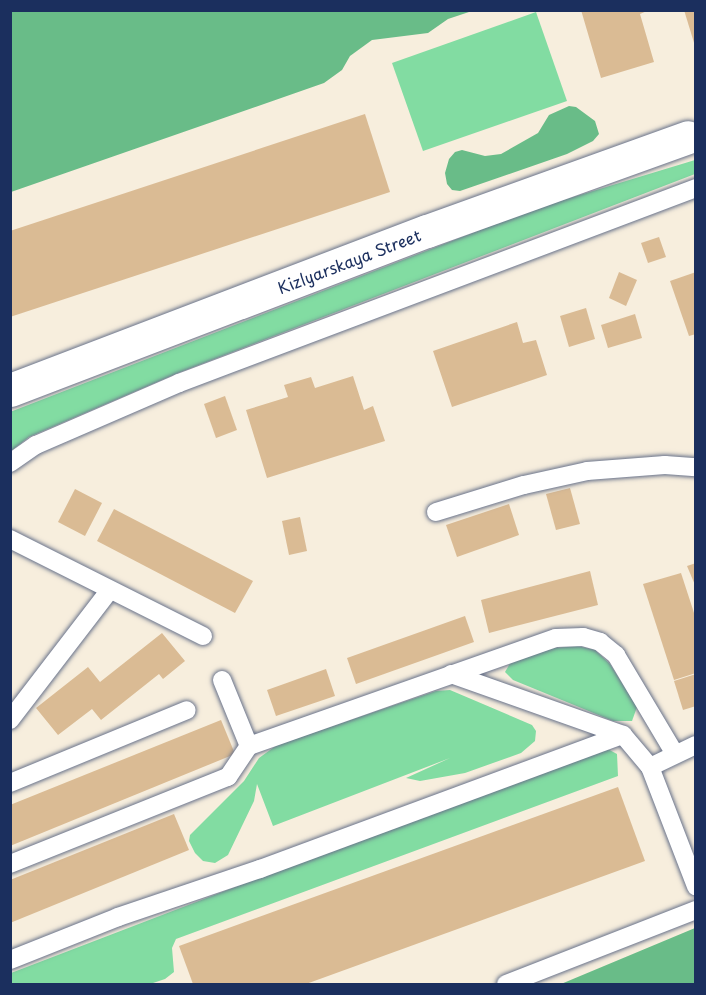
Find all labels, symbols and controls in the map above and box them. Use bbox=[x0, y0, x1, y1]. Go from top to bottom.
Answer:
street label: Kizlyarskaya Street bbox=[274, 225, 424, 297]

